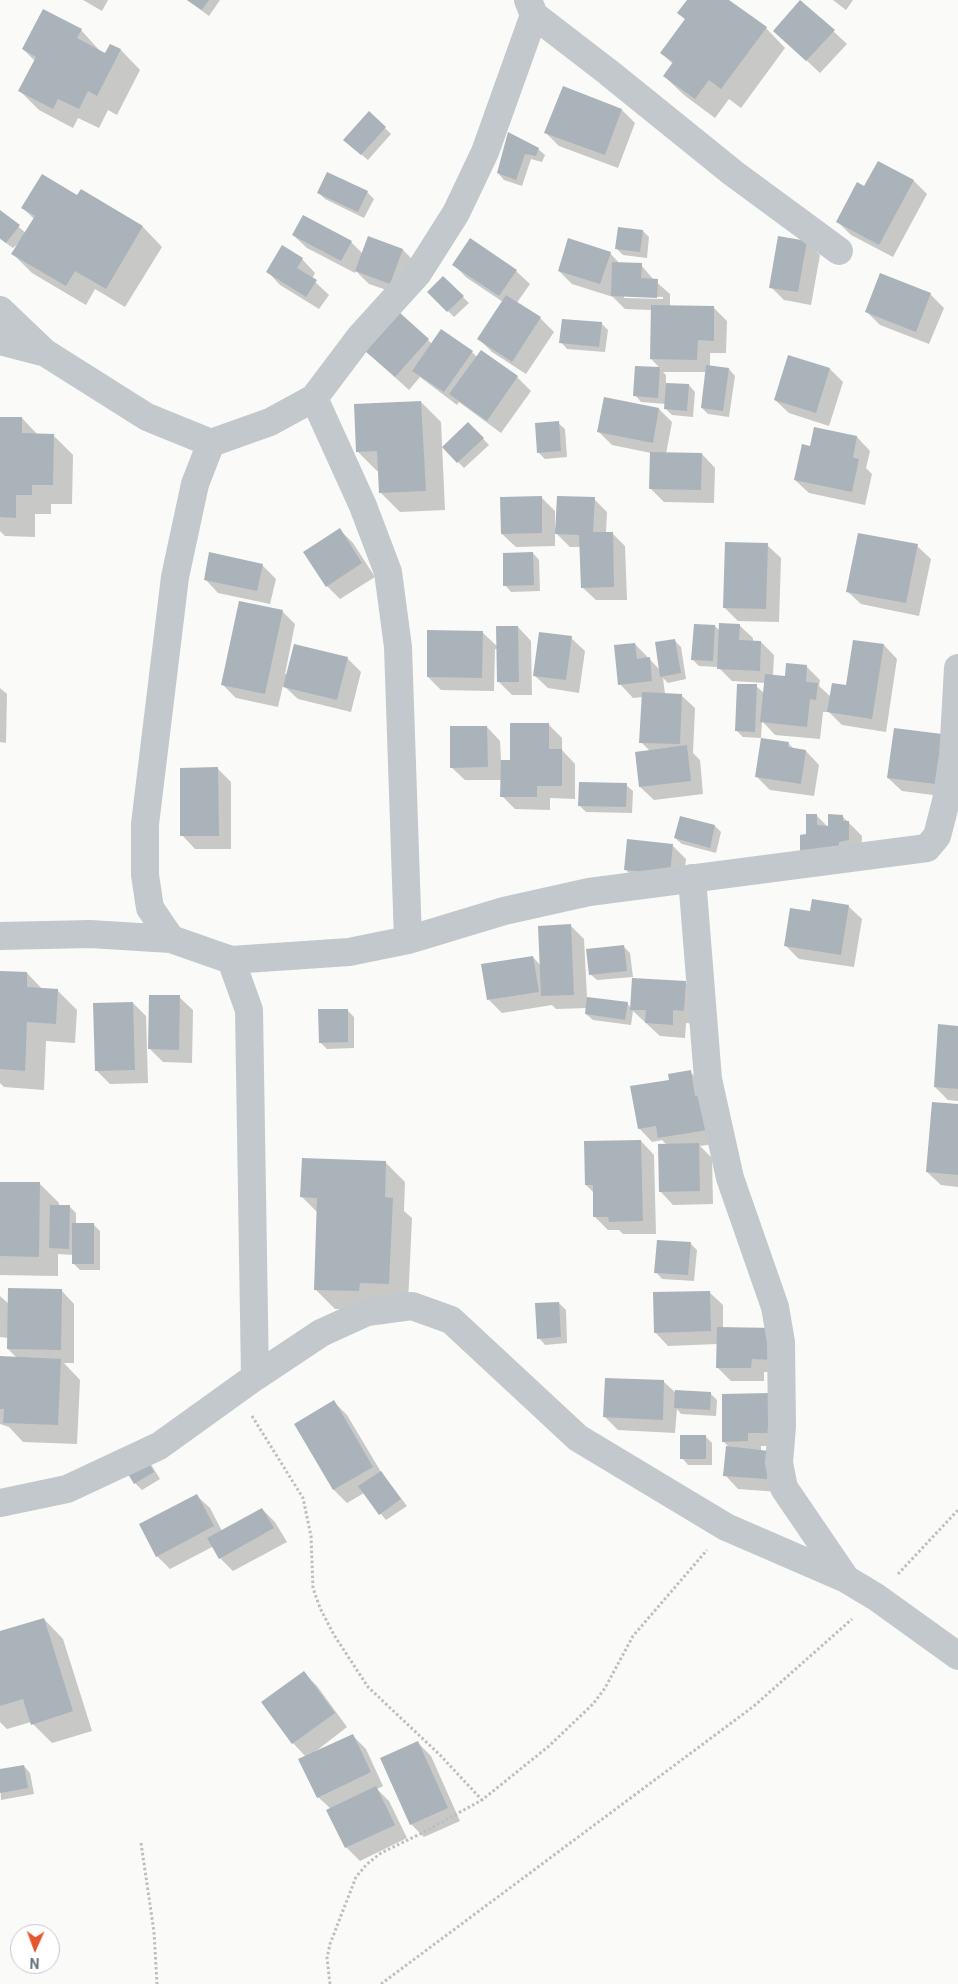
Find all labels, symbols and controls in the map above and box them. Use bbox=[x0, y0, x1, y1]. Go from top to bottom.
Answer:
north arrow bbox=[10, 1924, 60, 1974]
text: N bbox=[29, 1955, 40, 1971]

